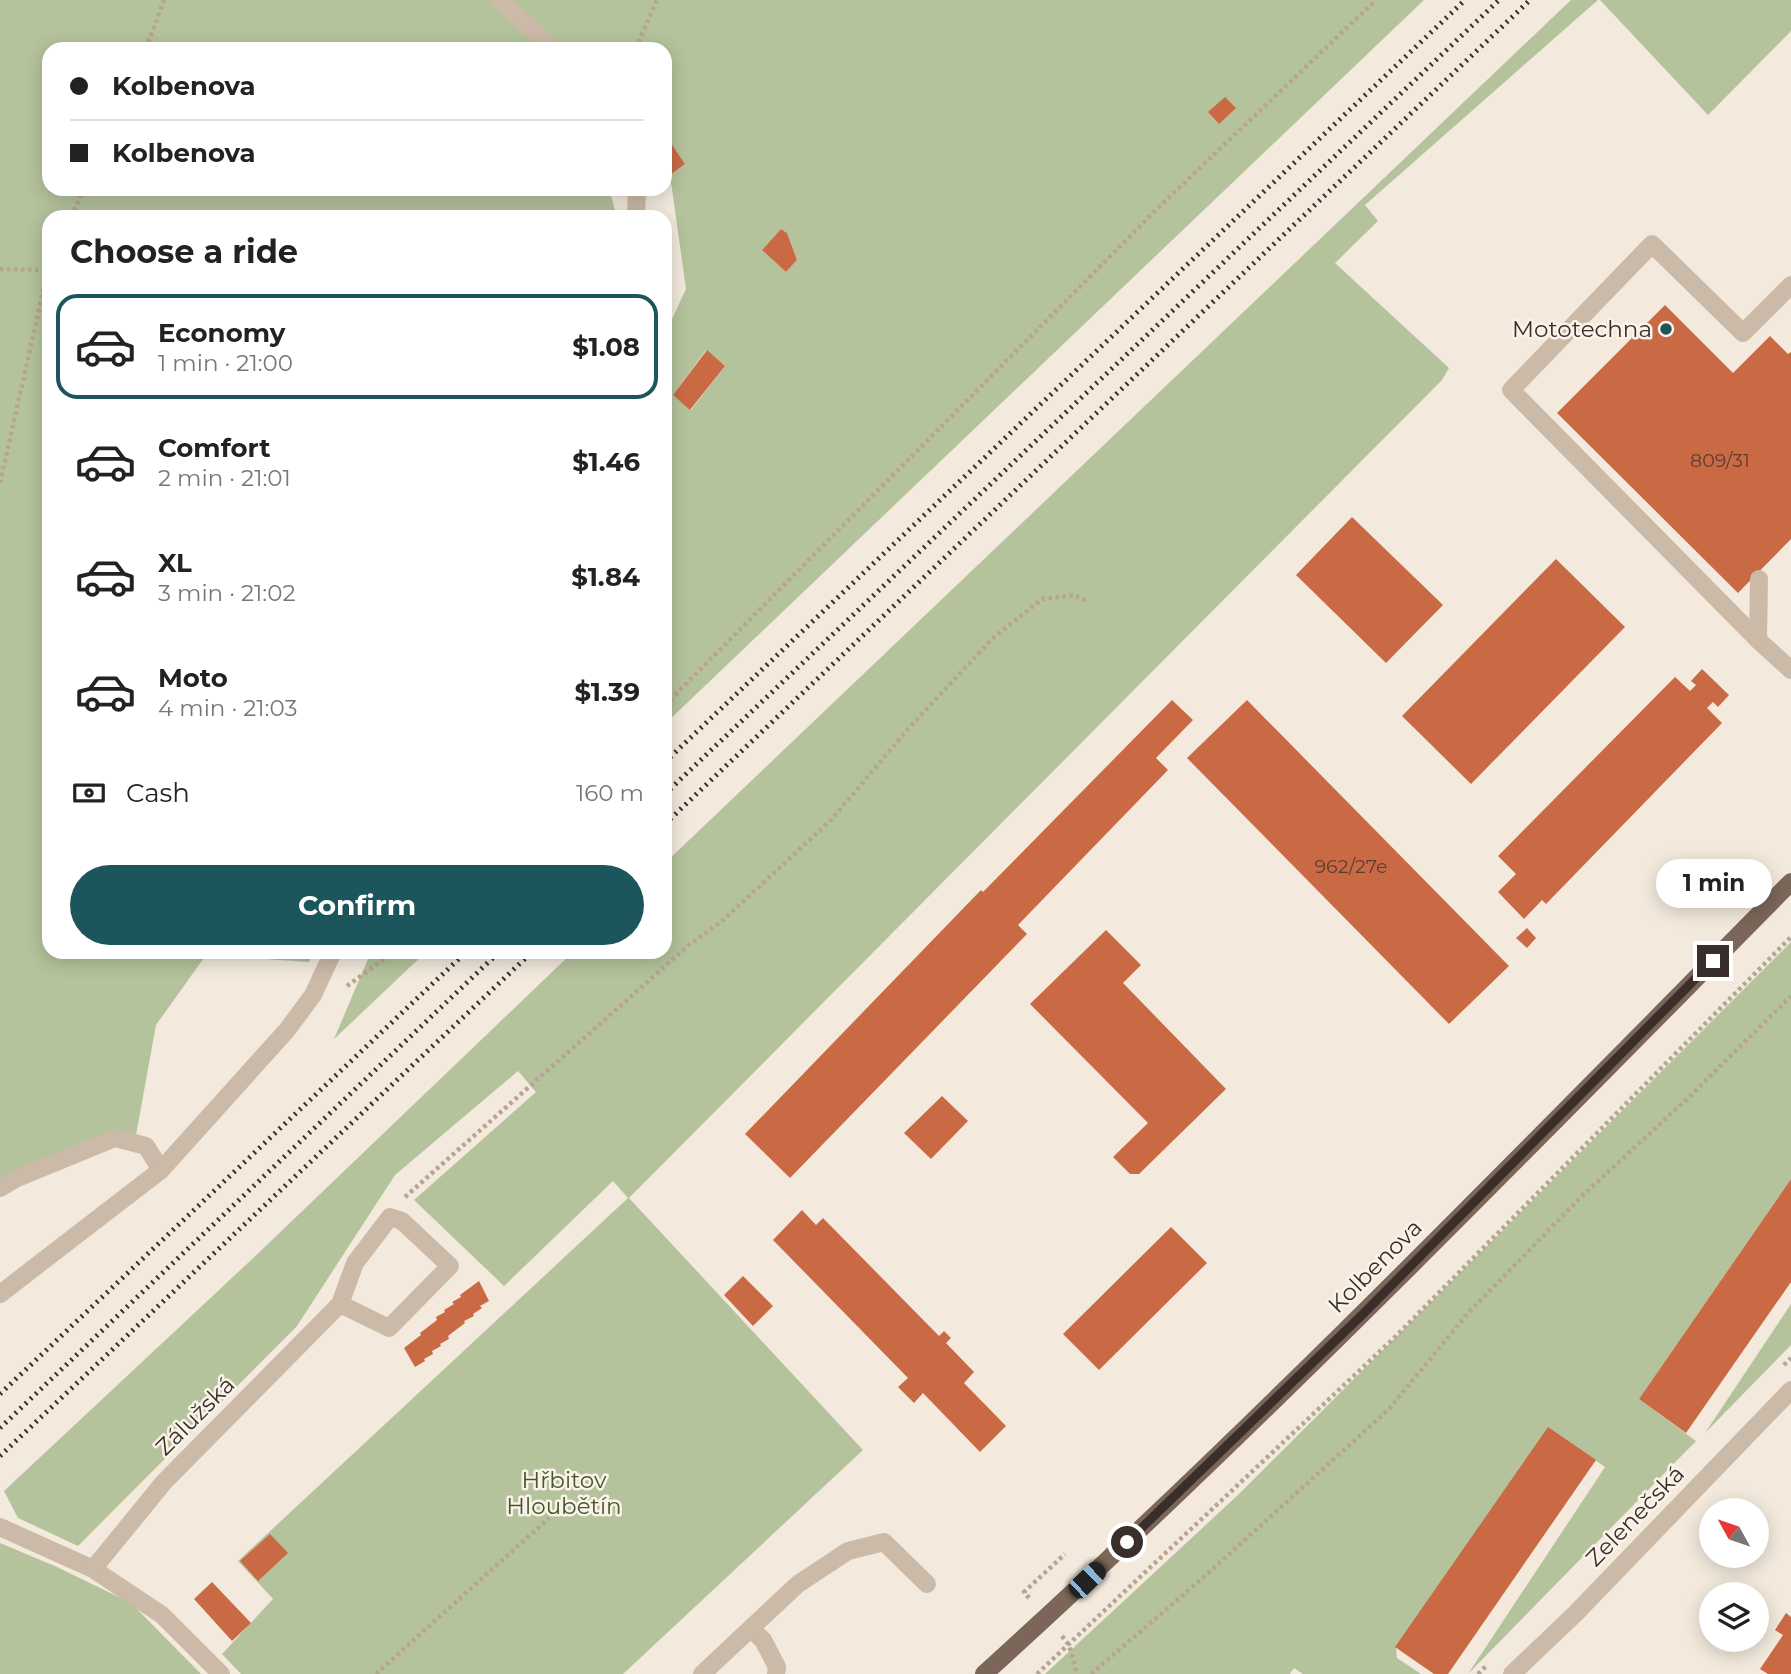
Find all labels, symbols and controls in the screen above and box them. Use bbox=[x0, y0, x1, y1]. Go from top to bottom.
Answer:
text: Kolbenova bbox=[112, 70, 256, 102]
text: Kolbenova bbox=[112, 137, 256, 169]
text: Choose a ride bbox=[70, 232, 298, 271]
icon: car bbox=[74, 315, 137, 378]
place label: Mototechna bbox=[1512, 315, 1652, 343]
text: Economy bbox=[158, 317, 285, 349]
marker: Mototechna bbox=[1658, 321, 1674, 337]
text: $1.08 bbox=[572, 331, 640, 363]
text: 1 min · 21:00 bbox=[158, 349, 293, 377]
icon: car bbox=[74, 430, 137, 493]
text: Comfort bbox=[158, 432, 270, 464]
text: $1.46 bbox=[572, 446, 640, 478]
house number: 809/31 bbox=[1690, 449, 1750, 472]
text: 2 min · 21:01 bbox=[158, 464, 291, 492]
icon: car bbox=[74, 545, 137, 608]
text: XL bbox=[158, 547, 192, 579]
text: $1.84 bbox=[571, 561, 640, 593]
text: 3 min · 21:02 bbox=[158, 579, 296, 607]
icon: car bbox=[74, 660, 137, 723]
text: Moto bbox=[158, 662, 228, 694]
text: $1.39 bbox=[574, 676, 640, 708]
text: 4 min · 21:03 bbox=[158, 694, 297, 722]
icon: cash bbox=[70, 774, 108, 812]
text: Cash bbox=[126, 777, 190, 809]
text: 160 m bbox=[576, 779, 644, 807]
house number: 962/27e bbox=[1315, 855, 1387, 878]
callout: 1 min bbox=[1655, 860, 1771, 908]
button: Confirm bbox=[70, 865, 644, 945]
text: 1 min bbox=[1683, 869, 1745, 897]
route end bbox=[1697, 945, 1729, 977]
street label: Kolbenova bbox=[1322, 1213, 1428, 1319]
street label: Zálužská bbox=[150, 1371, 240, 1461]
street label: Zelenečská bbox=[1580, 1460, 1690, 1572]
park label: Hřbitov Hloubětín bbox=[506, 1466, 622, 1520]
north arrow bbox=[1699, 1498, 1769, 1568]
map controls bbox=[1699, 1498, 1769, 1652]
route start bbox=[1111, 1526, 1143, 1558]
car bbox=[1065, 1558, 1110, 1602]
button: layers bbox=[1699, 1582, 1769, 1652]

